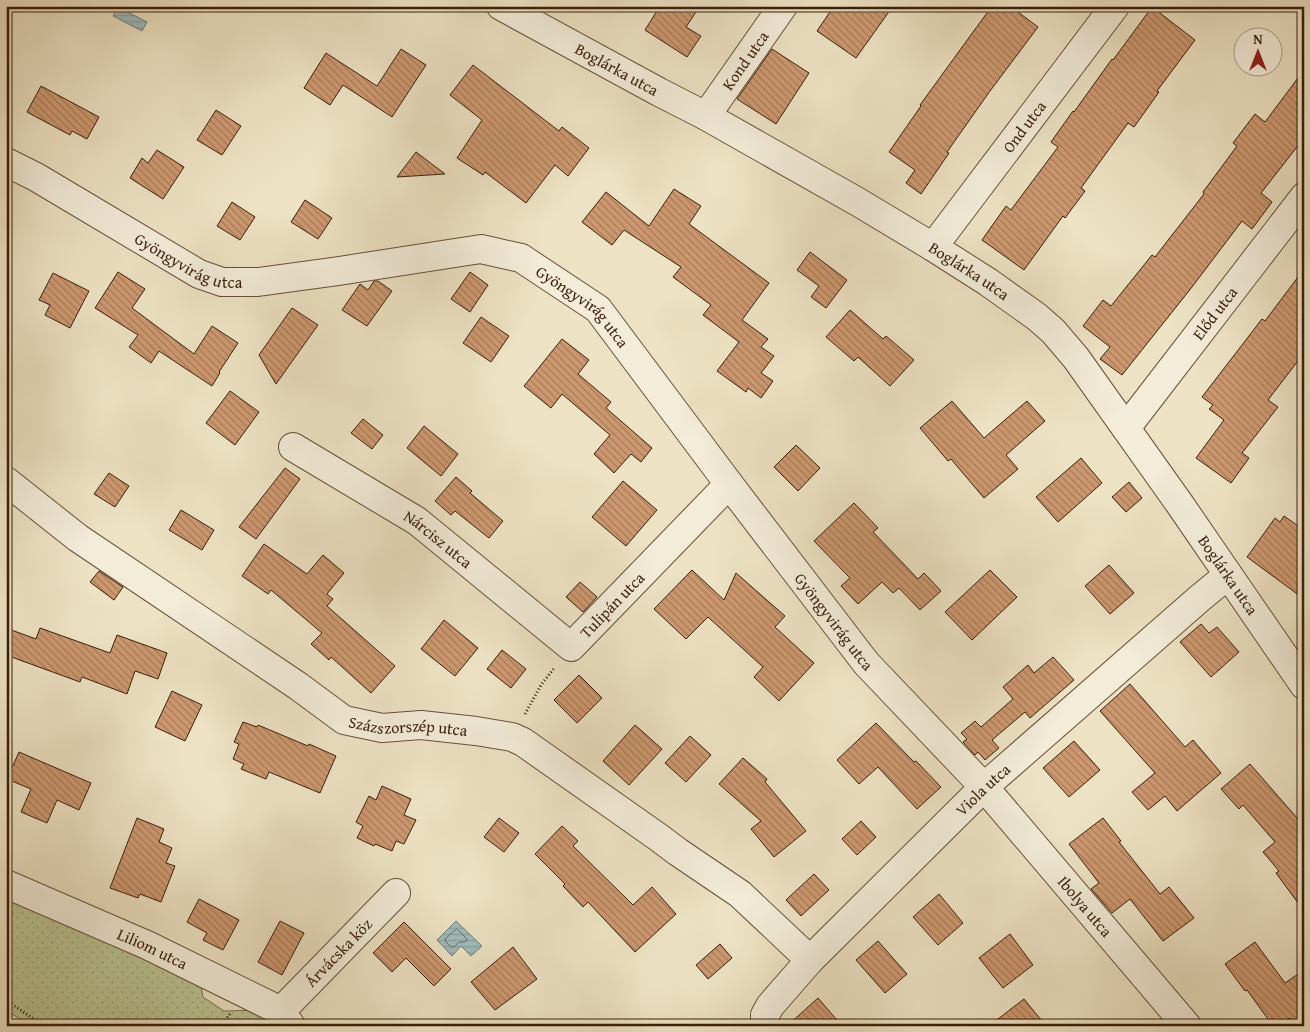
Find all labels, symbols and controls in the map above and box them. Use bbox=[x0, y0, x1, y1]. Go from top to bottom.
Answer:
street label: Kond utca bbox=[716, 25, 774, 95]
north arrow bbox=[1232, 28, 1282, 78]
text: N bbox=[1253, 29, 1263, 49]
street label: Boglárka utca bbox=[571, 37, 663, 102]
street label: Ond utca bbox=[996, 95, 1052, 158]
street label: Gyöngyvirág utca bbox=[130, 226, 243, 294]
street label: Boglárka utca bbox=[924, 235, 1015, 306]
street label: Gyöngyvirág utca bbox=[531, 259, 635, 353]
street label: Előd utca bbox=[1186, 281, 1243, 345]
street label: Nárcisz utca bbox=[399, 504, 478, 574]
street label: Boglárka utca bbox=[1192, 530, 1265, 620]
street label: Tulipán utca bbox=[574, 566, 650, 644]
street label: Gyöngyvirág utca bbox=[789, 567, 879, 676]
street label: Százszorszép utca bbox=[346, 709, 469, 742]
street label: Viola utca bbox=[950, 757, 1016, 821]
street label: Ibolya utca bbox=[1052, 870, 1119, 942]
street label: Árvácska köz bbox=[299, 912, 377, 992]
street label: Liliom utca bbox=[114, 922, 192, 975]

